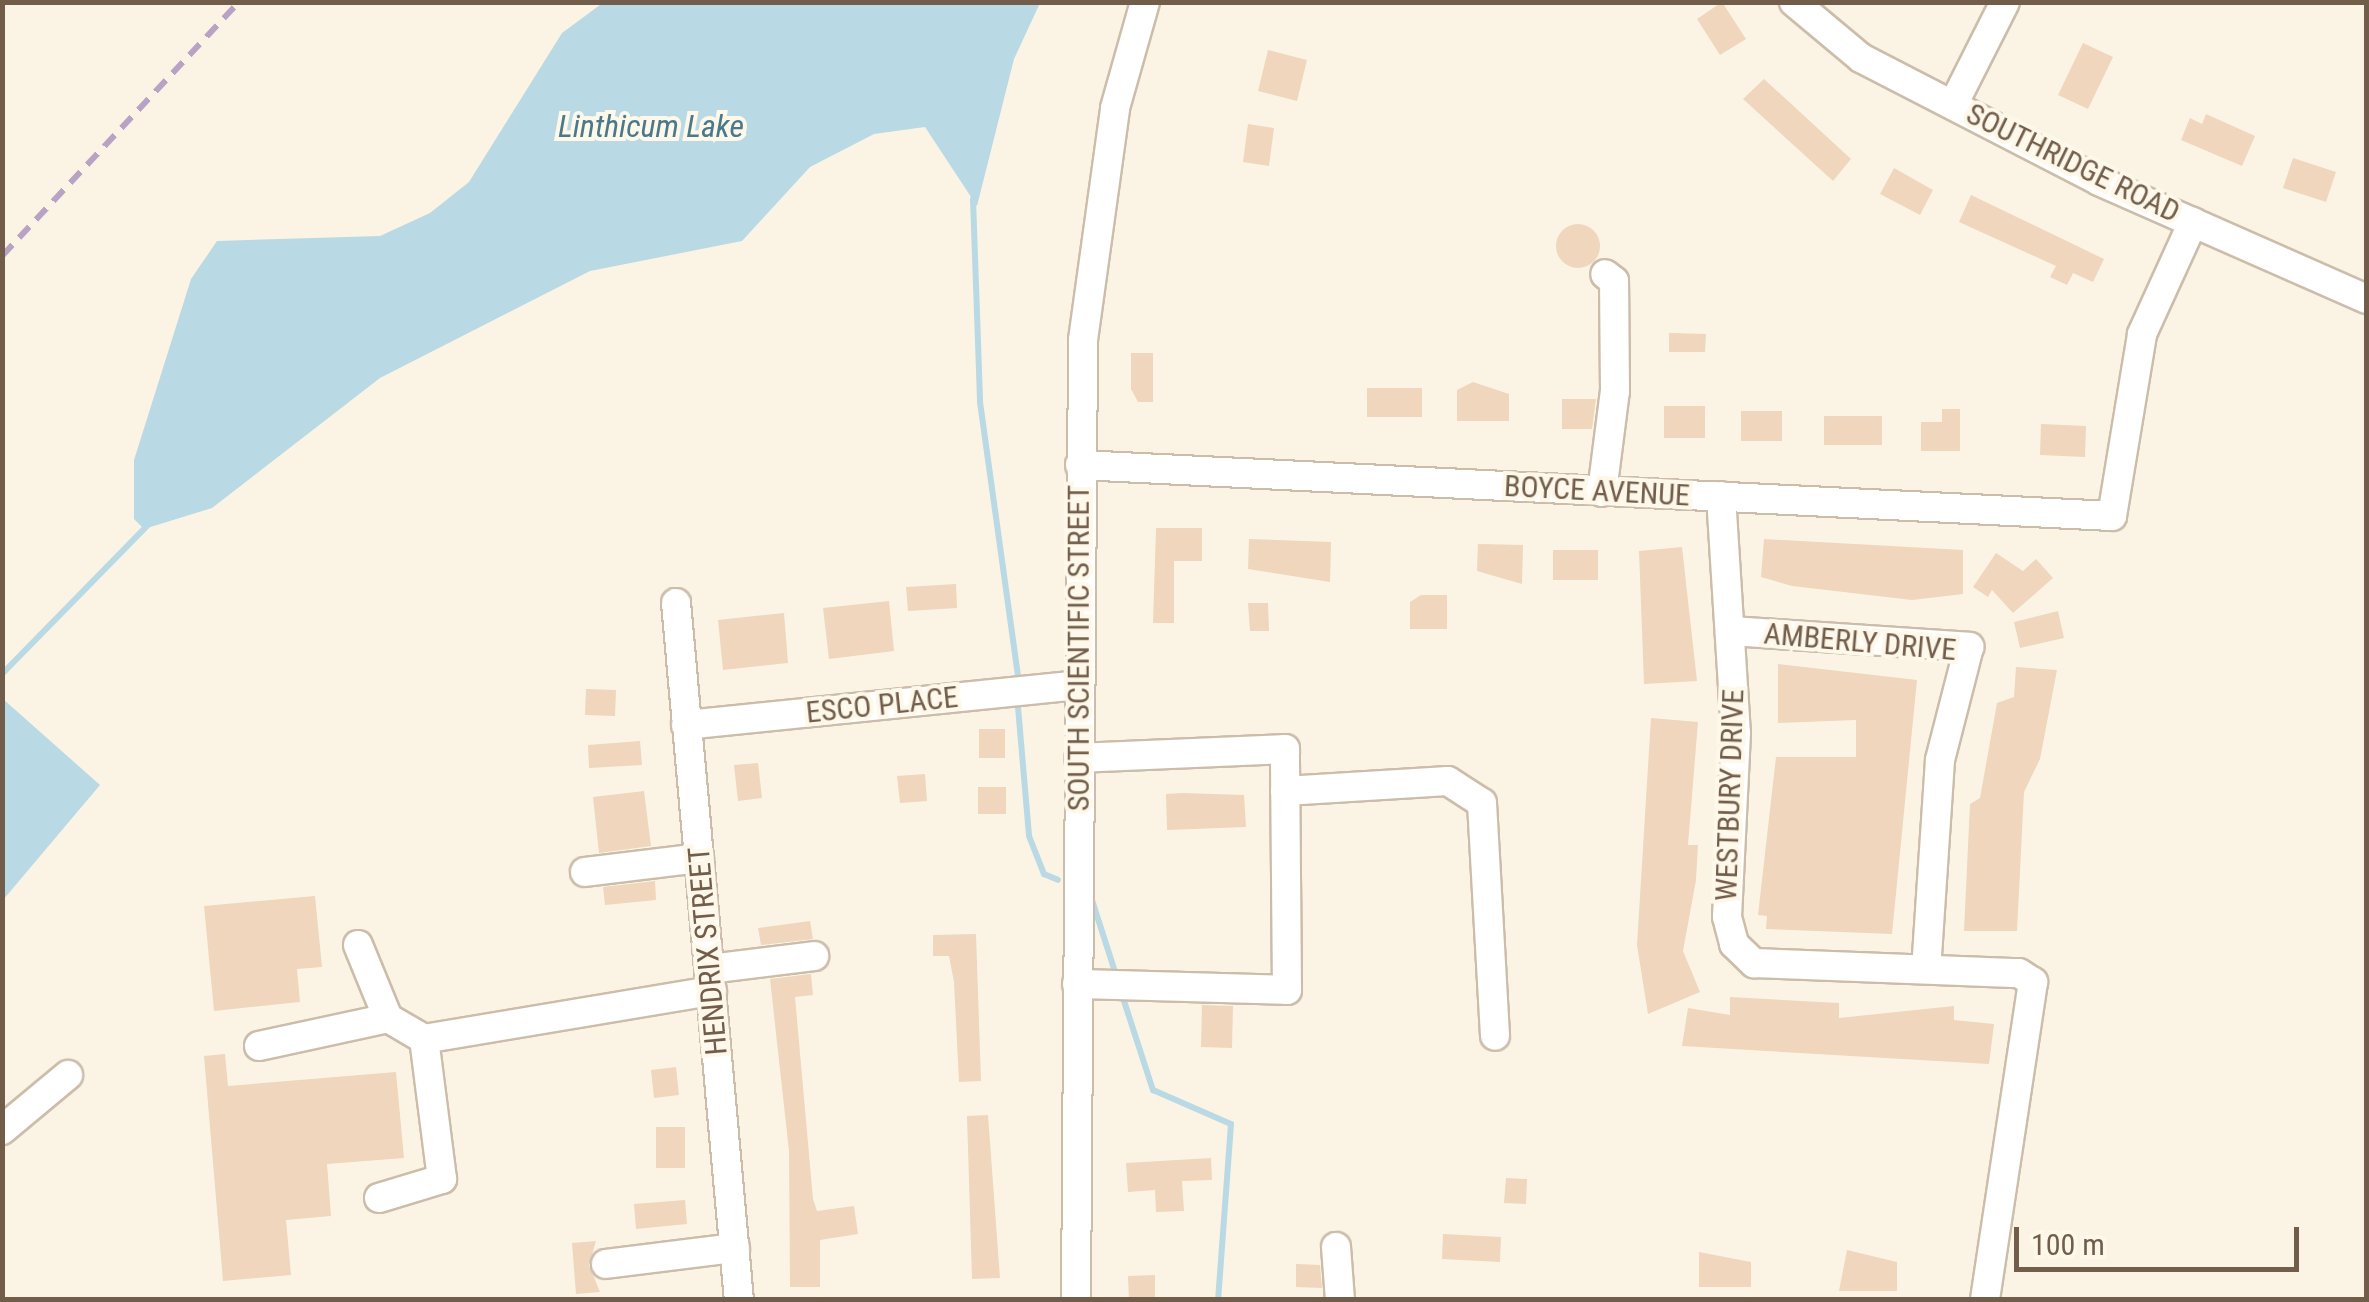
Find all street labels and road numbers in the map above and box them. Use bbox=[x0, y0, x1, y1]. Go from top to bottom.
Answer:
street label: SOUTHRIDGE ROAD bbox=[1960, 96, 2186, 230]
street label: BOYCE AVENUE bbox=[1503, 468, 1691, 514]
street label: SOUTH SCIENTIFIC STREET bbox=[1061, 485, 1097, 811]
street label: AMBERLY DRIVE bbox=[1762, 616, 1958, 668]
street label: ESCO PLACE bbox=[804, 679, 960, 731]
street label: WESTBURY DRIVE bbox=[1708, 688, 1752, 902]
street label: HENDRIX STREET bbox=[681, 845, 735, 1057]

